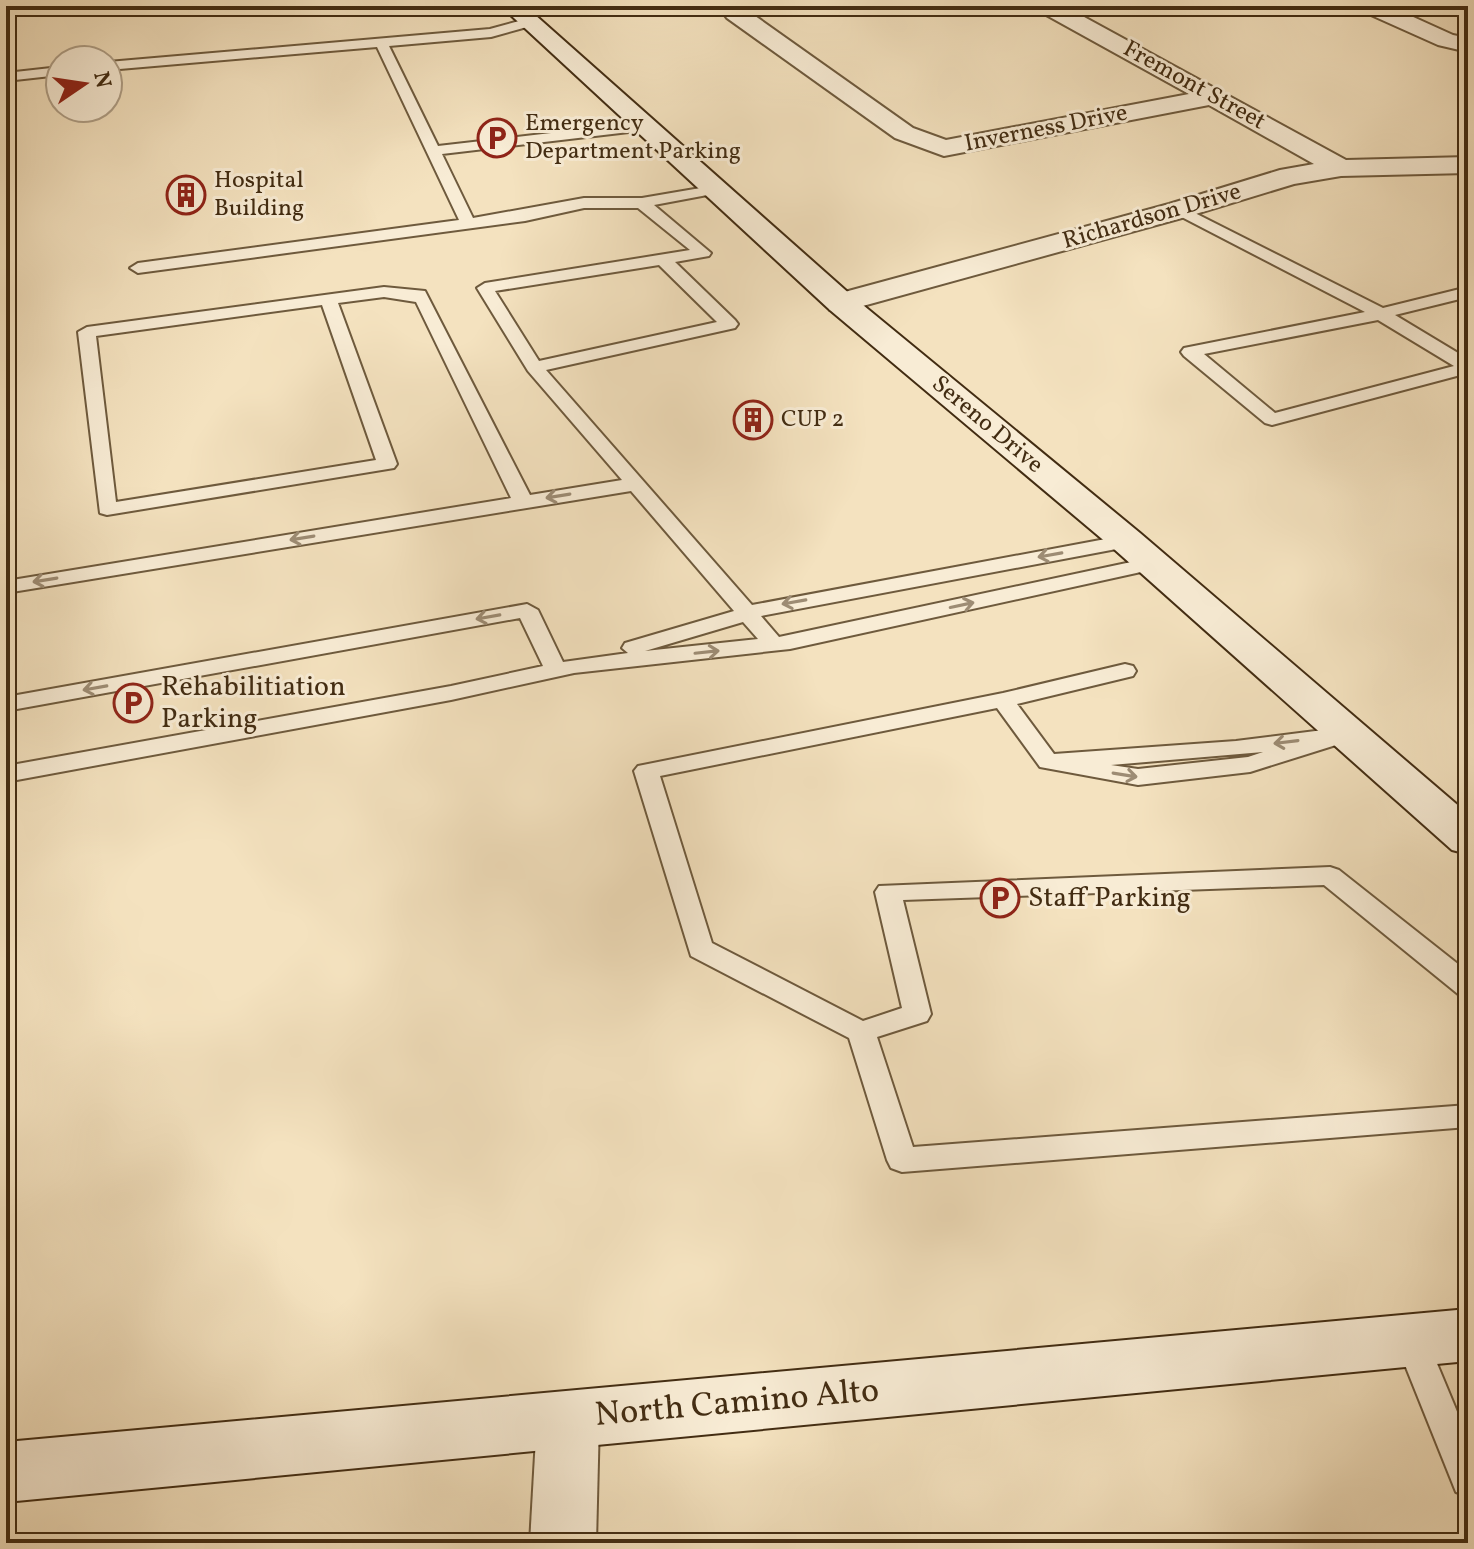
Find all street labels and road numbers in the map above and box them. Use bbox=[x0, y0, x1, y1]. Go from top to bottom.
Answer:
street label: Fremont Street bbox=[1116, 33, 1272, 139]
street label: Inverness Drive bbox=[962, 97, 1130, 161]
street label: Richardson Drive bbox=[1059, 175, 1245, 259]
street label: Sereno Drive bbox=[924, 368, 1050, 482]
street label: North Camino Alto bbox=[593, 1368, 881, 1440]

